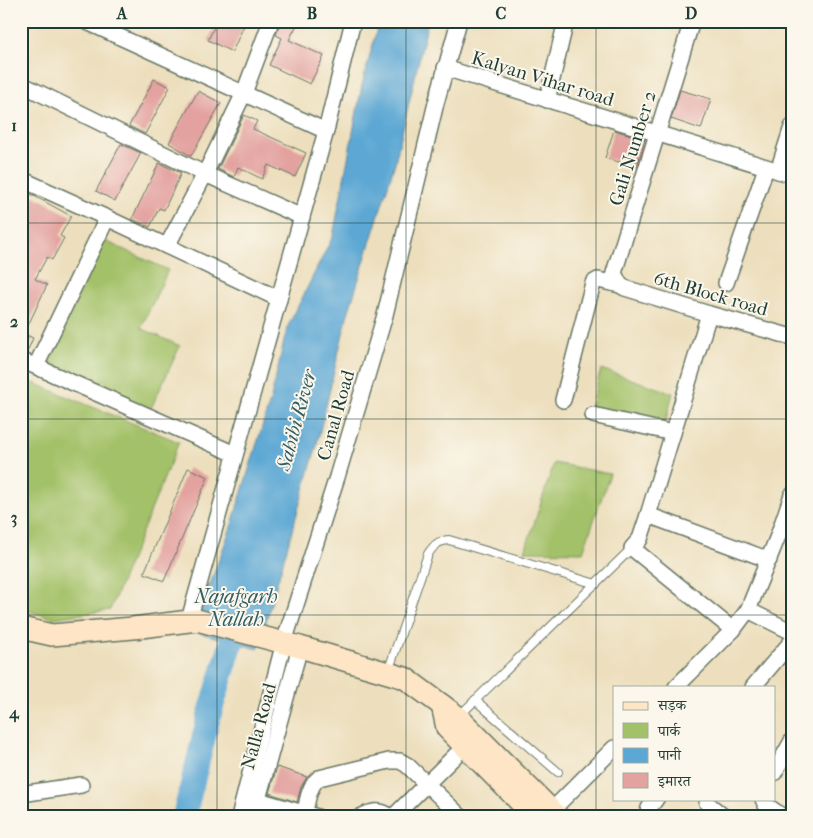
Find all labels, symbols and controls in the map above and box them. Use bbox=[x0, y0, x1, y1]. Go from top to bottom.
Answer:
text: A bbox=[116, 4, 128, 23]
text: B bbox=[307, 4, 317, 23]
text: C bbox=[496, 4, 507, 23]
text: D bbox=[685, 4, 697, 23]
street label: Kalyan Vihar road bbox=[469, 47, 617, 111]
street label: Gali Number 2 bbox=[605, 88, 661, 208]
text: 1 bbox=[11, 116, 17, 135]
street label: 6th Block road bbox=[651, 267, 771, 321]
text: 2 bbox=[10, 312, 18, 331]
water label: Sahibi River bbox=[272, 365, 322, 474]
street label: Canal Road bbox=[313, 367, 360, 463]
text: 3 bbox=[11, 508, 17, 528]
water label: Najafgarh Nallah bbox=[193, 585, 278, 631]
street label: Nalla Road bbox=[237, 680, 281, 772]
legend bbox=[613, 686, 776, 800]
text: सड़क bbox=[657, 696, 687, 714]
text: 4 bbox=[8, 703, 20, 723]
text: पार्क bbox=[657, 722, 681, 740]
text: पानी bbox=[657, 746, 682, 764]
text: इमारत bbox=[657, 772, 692, 790]

